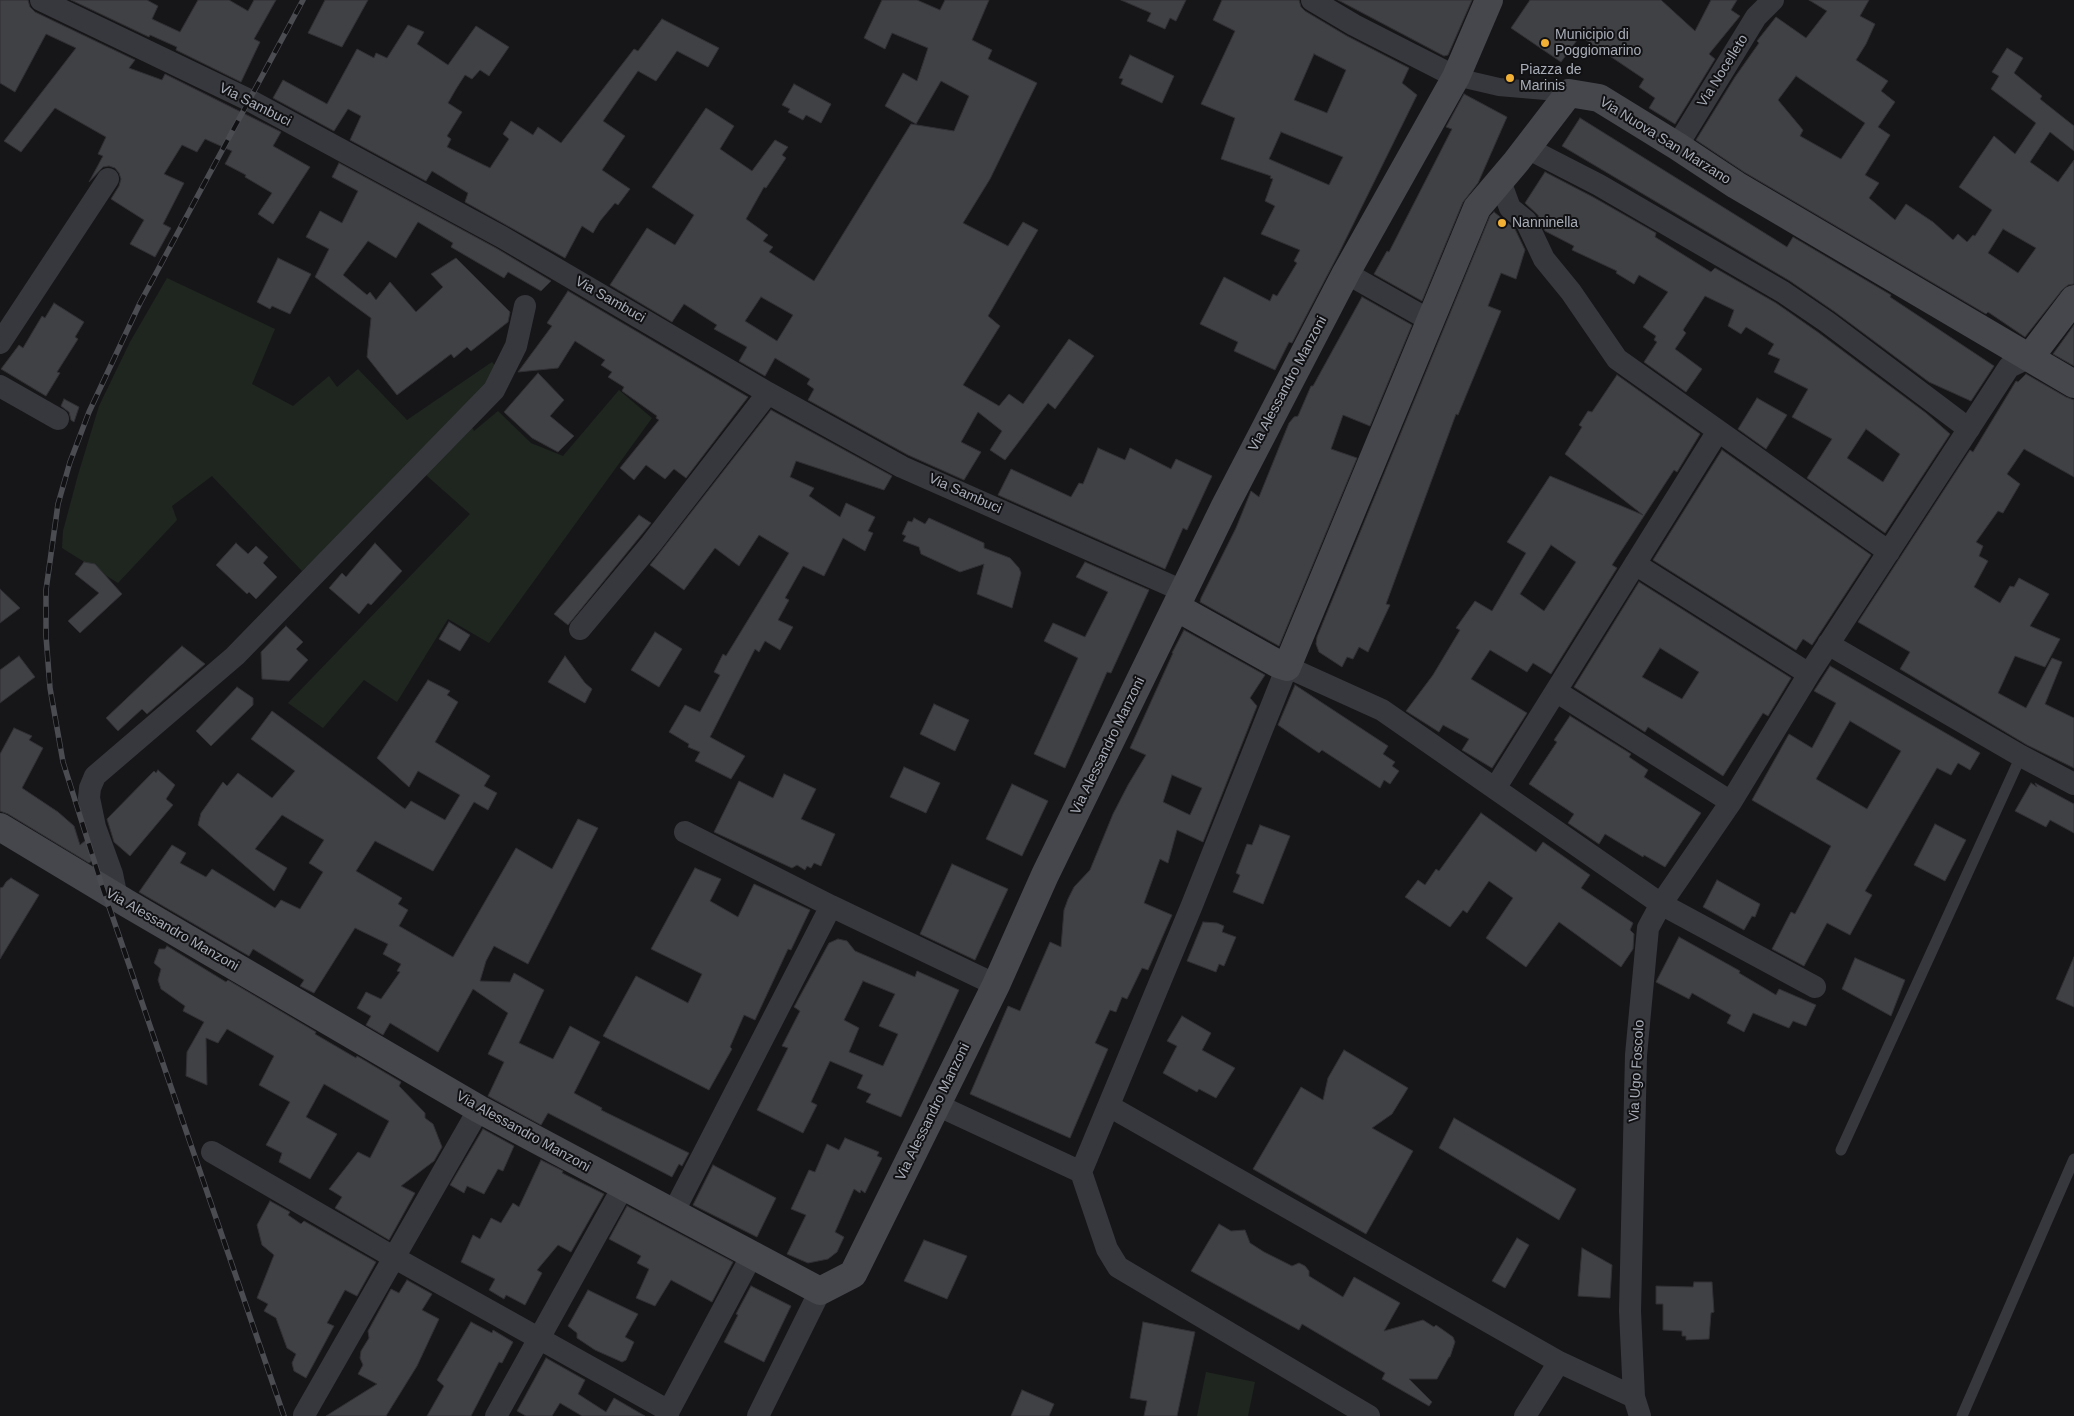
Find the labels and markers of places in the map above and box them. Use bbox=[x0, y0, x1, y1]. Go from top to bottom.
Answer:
place label: Municipio di Poggiomarino bbox=[1555, 27, 1641, 59]
marker: Municipio di Poggiomarino bbox=[1539, 37, 1551, 49]
place label: Piazza de Marinis bbox=[1520, 62, 1581, 94]
marker: Piazza de Marinis bbox=[1504, 72, 1516, 84]
place label: Nanninella bbox=[1512, 215, 1578, 231]
marker: Nanninella bbox=[1496, 217, 1508, 229]

